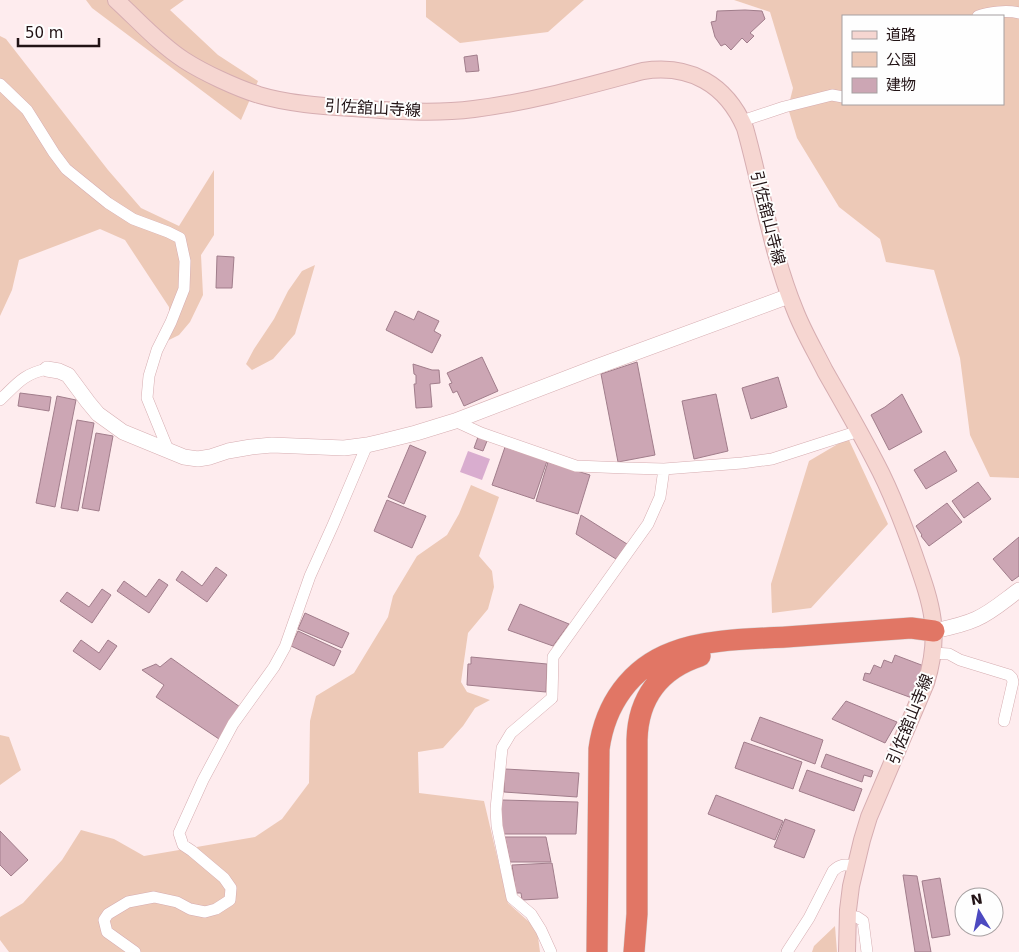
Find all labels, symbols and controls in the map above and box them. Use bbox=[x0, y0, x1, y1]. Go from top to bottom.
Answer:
scale bar bbox=[18, 15, 99, 47]
legend bbox=[842, 15, 1004, 105]
text: 50 m bbox=[25, 24, 63, 42]
text: 道路 bbox=[886, 26, 916, 44]
text: 公園 bbox=[886, 51, 916, 69]
text: 建物 bbox=[886, 76, 916, 94]
street label: 引佐舘山寺線 bbox=[325, 96, 421, 120]
street label: 引佐舘山寺線 bbox=[747, 169, 789, 267]
street label: 引佐舘山寺線 bbox=[883, 671, 937, 767]
north arrow bbox=[954, 887, 1004, 937]
text: N bbox=[970, 890, 984, 908]

